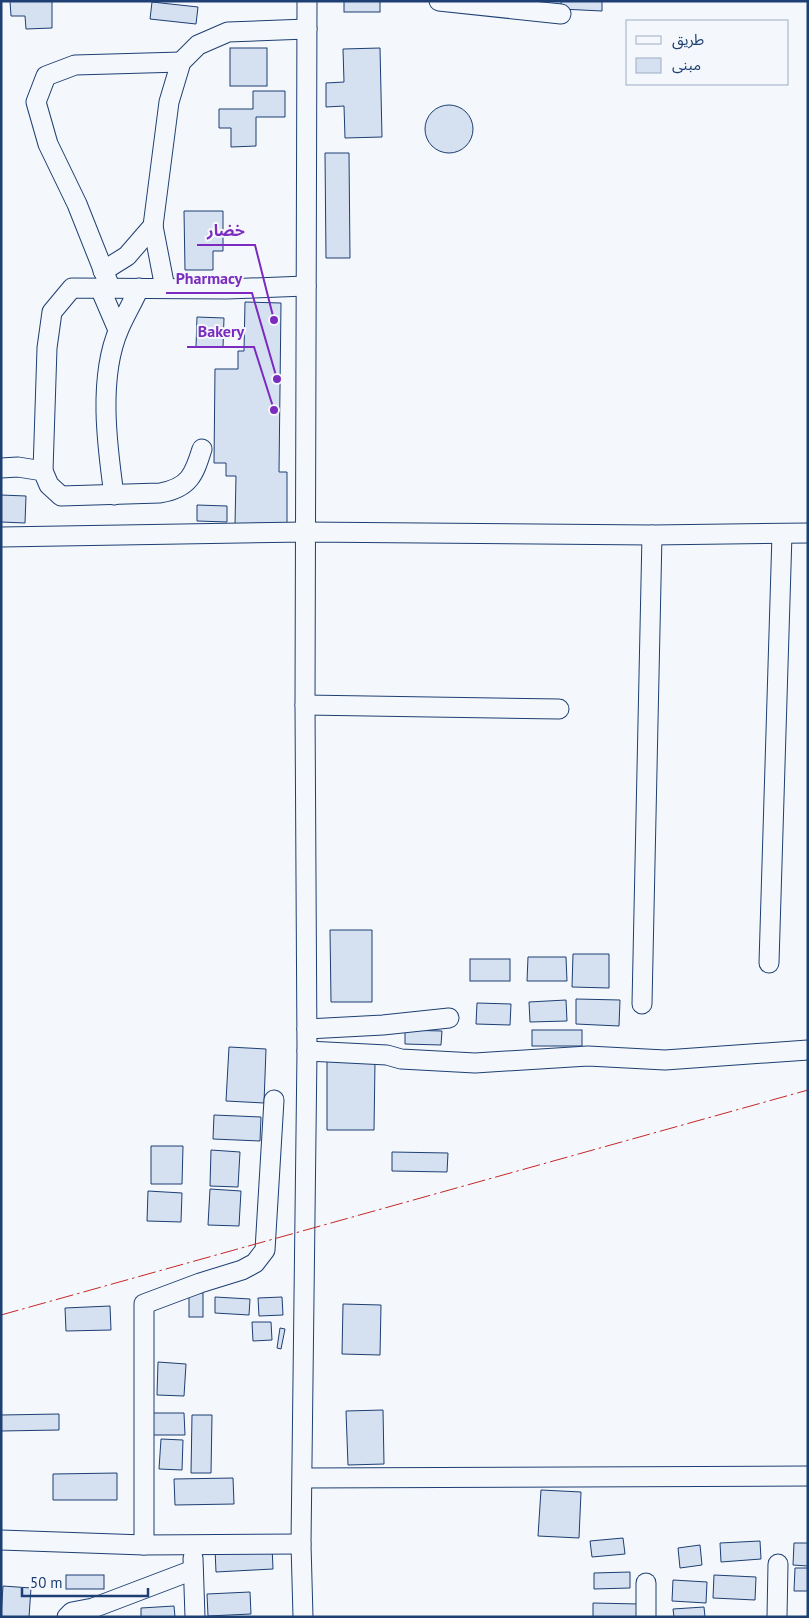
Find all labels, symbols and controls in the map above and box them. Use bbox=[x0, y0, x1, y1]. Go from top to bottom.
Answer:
legend bbox=[626, 20, 789, 85]
text: طريق bbox=[672, 30, 704, 50]
text: مبنى bbox=[672, 55, 701, 74]
callout: خضار bbox=[197, 214, 255, 245]
text: خضار bbox=[206, 220, 245, 240]
callout: Pharmacy bbox=[166, 262, 252, 293]
text: Pharmacy bbox=[176, 268, 243, 288]
callout: Bakery bbox=[187, 316, 254, 347]
text: Bakery bbox=[198, 321, 245, 341]
scale bar bbox=[22, 1566, 149, 1598]
text: 50 m bbox=[30, 1573, 63, 1592]

